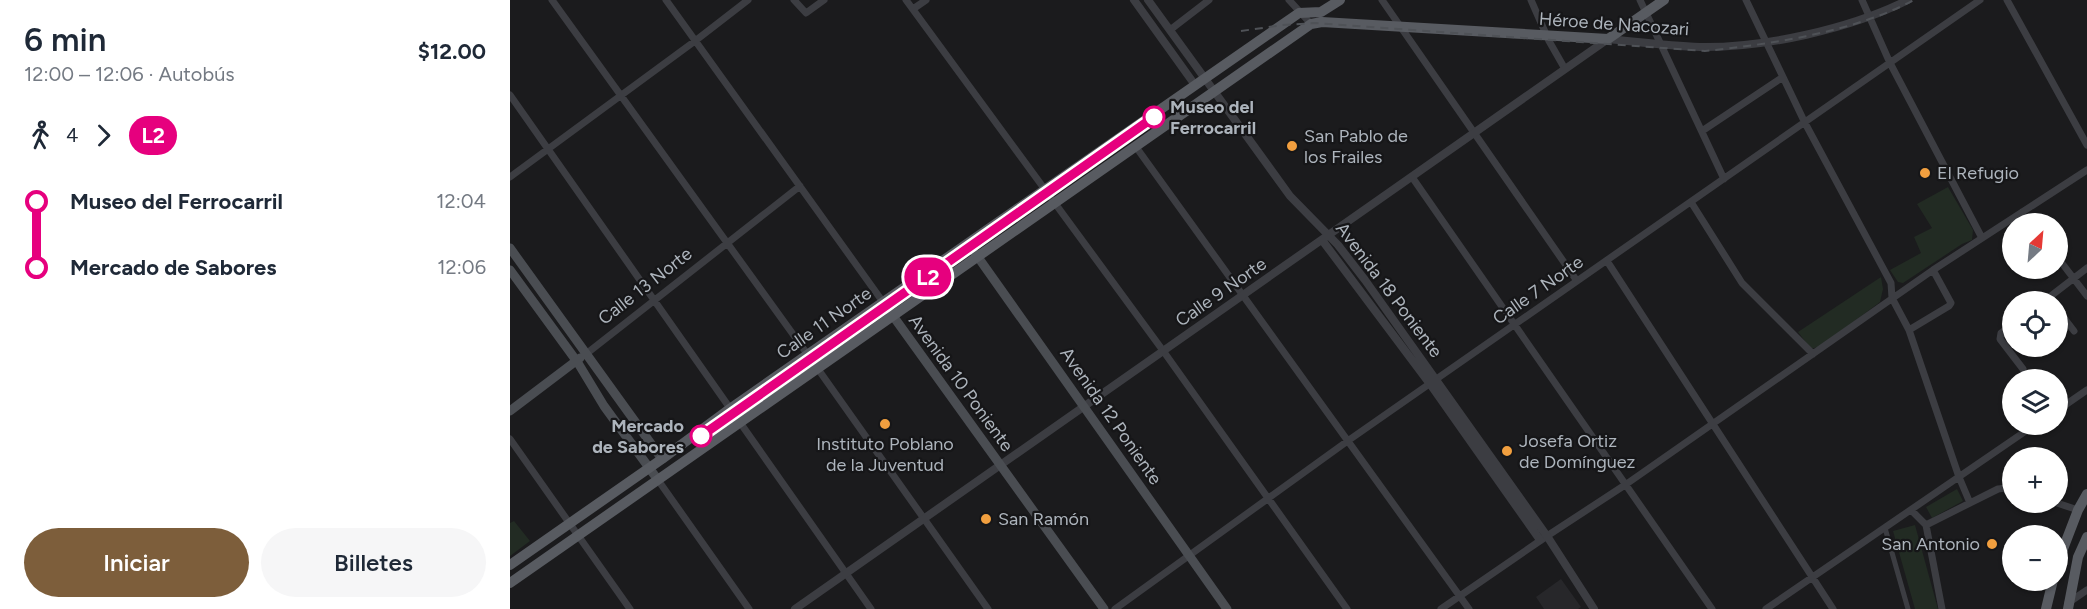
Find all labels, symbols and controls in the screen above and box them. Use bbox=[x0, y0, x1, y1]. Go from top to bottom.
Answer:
street label: Héroe de Nacozari bbox=[1538, 8, 1690, 40]
text: 6 min bbox=[24, 20, 106, 59]
text: $12.00 bbox=[418, 38, 486, 65]
text: 12:00 – 12:06 · Autobús bbox=[24, 62, 235, 86]
place label: Museo del Ferrocarril bbox=[1170, 96, 1256, 139]
marker: Museo del Ferrocarril bbox=[1143, 106, 1165, 128]
icon: walk bbox=[24, 119, 57, 152]
icon: forward bbox=[87, 119, 120, 152]
text: 4 bbox=[66, 123, 78, 147]
text: L2 bbox=[141, 123, 165, 148]
place label: San Pablo de los Frailes bbox=[1304, 125, 1408, 168]
marker: San Pablo de los Frailes bbox=[1285, 139, 1299, 153]
place label: El Refugio bbox=[1937, 162, 2019, 184]
marker: El Refugio bbox=[1918, 166, 1932, 180]
text: Museo del Ferrocarril bbox=[70, 188, 283, 215]
text: 12:04 bbox=[436, 189, 486, 213]
north arrow bbox=[2002, 213, 2068, 279]
map controls bbox=[2002, 213, 2068, 591]
street label: Avenida 18 Poniente bbox=[1331, 218, 1447, 362]
street label: Calle 13 Norte bbox=[594, 242, 696, 329]
street label: Calle 7 Norte bbox=[1488, 251, 1588, 329]
street label: Calle 9 Norte bbox=[1171, 252, 1271, 331]
text: Mercado de Sabores bbox=[70, 254, 277, 281]
text: 12:06 bbox=[437, 255, 486, 279]
line badge: L2 bbox=[901, 258, 955, 296]
text: L2 bbox=[916, 265, 940, 290]
street label: Calle 11 Norte bbox=[772, 282, 876, 364]
button: locate bbox=[2002, 291, 2068, 357]
street label: Avenida 10 Poniente bbox=[904, 310, 1018, 456]
street label: Avenida 12 Poniente bbox=[1055, 343, 1167, 489]
button: layers bbox=[2002, 369, 2068, 435]
place label: Mercado de Sabores bbox=[592, 415, 685, 458]
marker: Instituto Poblano de la Juventud bbox=[878, 417, 892, 431]
marker: Mercado de Sabores bbox=[690, 425, 712, 447]
place label: Josefa Ortiz de Domínguez bbox=[1519, 430, 1636, 473]
place label: Instituto Poblano de la Juventud bbox=[816, 433, 954, 476]
marker: Josefa Ortiz de Domínguez bbox=[1500, 444, 1514, 458]
button: + bbox=[2002, 447, 2068, 513]
place label: San Ramón bbox=[998, 508, 1089, 530]
marker: San Ramón bbox=[979, 512, 993, 526]
button: − bbox=[2002, 525, 2068, 591]
button: Iniciar bbox=[24, 528, 249, 597]
button: Billetes bbox=[261, 528, 486, 597]
place label: San Antonio bbox=[1881, 533, 1980, 555]
marker: San Antonio bbox=[1985, 537, 1999, 551]

